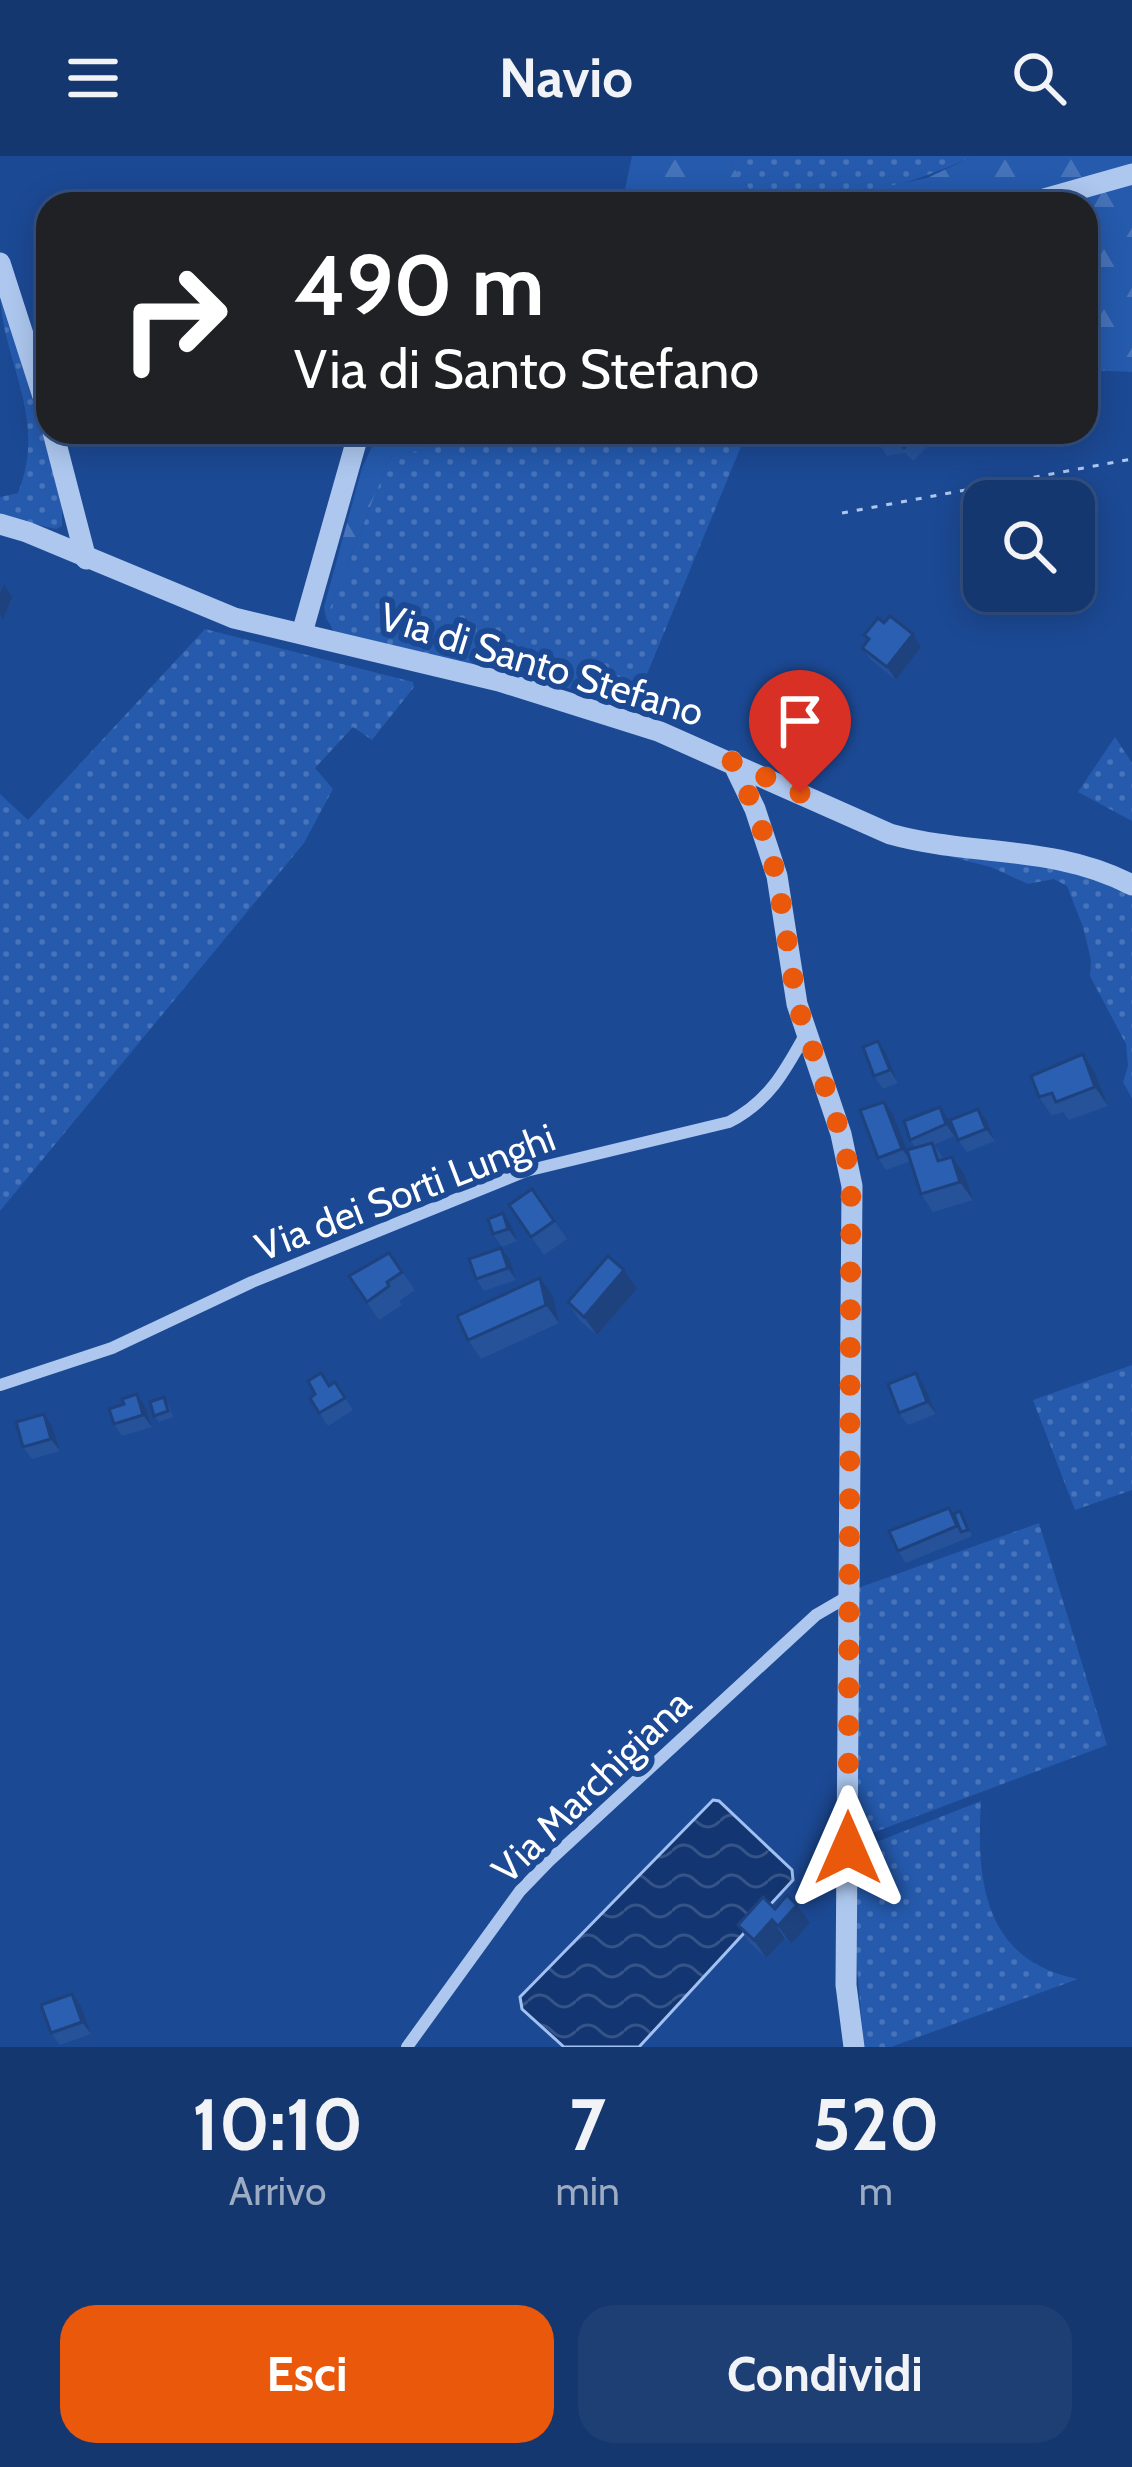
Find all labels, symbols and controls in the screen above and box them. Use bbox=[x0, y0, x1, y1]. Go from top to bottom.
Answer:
icon: menu bbox=[60, 45, 126, 111]
text: Navio bbox=[499, 45, 633, 111]
icon: search bbox=[1006, 45, 1072, 111]
text: 490 m bbox=[294, 234, 545, 336]
icon: right bbox=[96, 240, 252, 396]
text: Via di Santo Stefano bbox=[294, 336, 759, 402]
map controls bbox=[963, 480, 1095, 612]
button: search bbox=[963, 480, 1095, 612]
street label: Via di Santo Stefano bbox=[374, 592, 710, 736]
pin bbox=[749, 670, 851, 793]
icon: arrive bbox=[767, 688, 833, 754]
street label: Via dei Sorti Lunghi bbox=[248, 1113, 562, 1271]
street label: Via Marchigiana bbox=[482, 1679, 701, 1893]
position arrow bbox=[785, 1785, 911, 1911]
text: 10:10 bbox=[192, 2081, 363, 2168]
text: 7 bbox=[569, 2081, 606, 2168]
text: 520 bbox=[812, 2081, 940, 2168]
text: Arrivo bbox=[229, 2167, 326, 2215]
text: min bbox=[555, 2167, 620, 2215]
text: m bbox=[859, 2167, 893, 2215]
button: Esci bbox=[60, 2305, 554, 2443]
button: Condividi bbox=[578, 2305, 1072, 2443]

